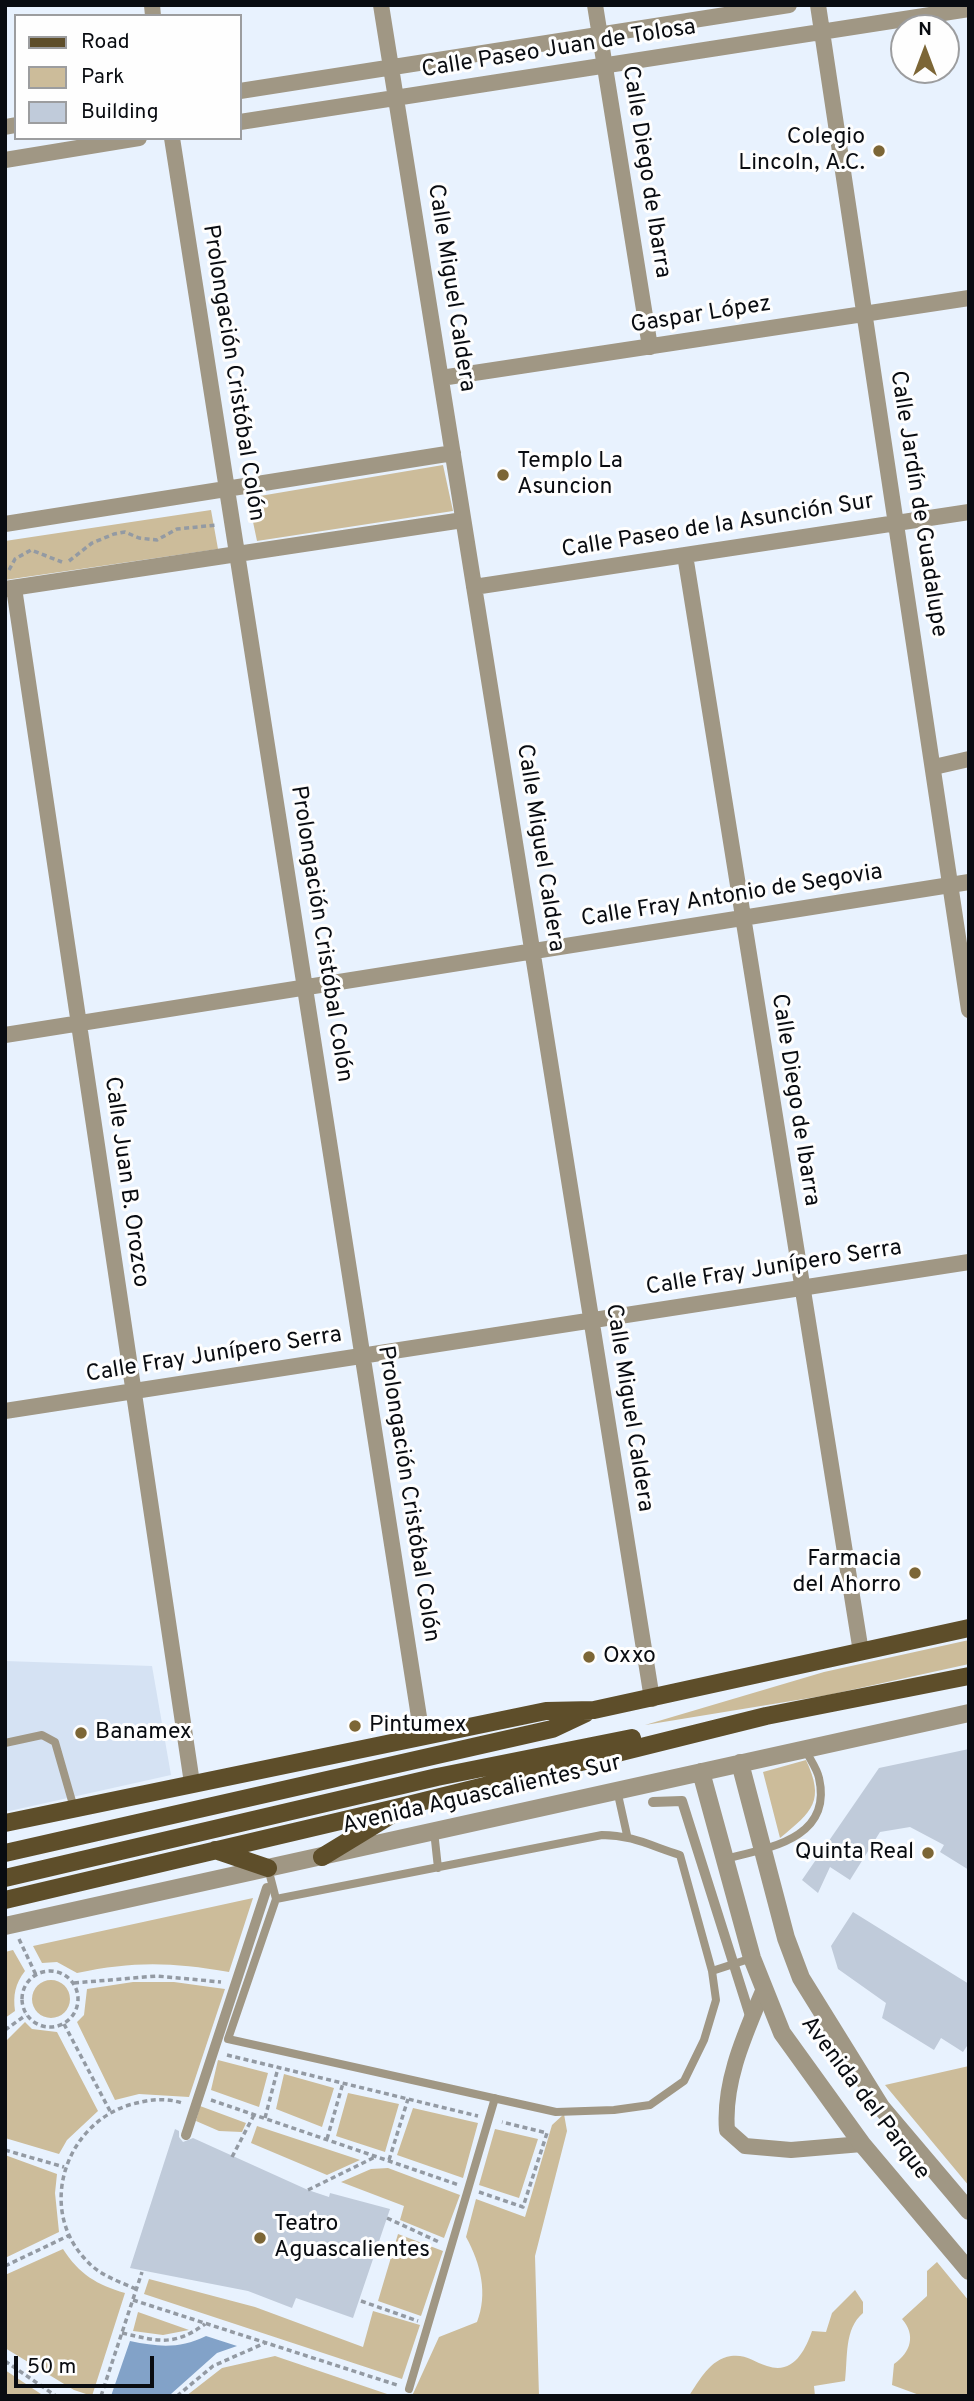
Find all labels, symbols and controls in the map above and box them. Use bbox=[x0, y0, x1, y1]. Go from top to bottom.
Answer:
legend bbox=[14, 14, 242, 140]
north arrow bbox=[890, 14, 960, 84]
street label: Calle Paseo Juan de Tolosa bbox=[420, 15, 698, 85]
text: N bbox=[918, 18, 932, 42]
text: Road bbox=[81, 29, 130, 56]
text: Park bbox=[81, 64, 124, 91]
street label: Calle Diego de Ibarra bbox=[615, 64, 675, 280]
text: Building bbox=[81, 99, 159, 126]
place label: Colegio Lincoln, A.C. bbox=[738, 124, 865, 178]
marker: Colegio Lincoln, A.C. bbox=[871, 143, 887, 159]
street label: Calle Miguel Caldera bbox=[420, 182, 480, 394]
street label: Prolongación Cristóbal Colón bbox=[195, 223, 269, 523]
street label: Gaspar López bbox=[629, 291, 773, 341]
street label: Calle Jardín de Guadalupe bbox=[882, 369, 952, 639]
place label: Templo La Asuncion bbox=[517, 448, 623, 502]
marker: Templo La Asuncion bbox=[495, 467, 511, 483]
street label: Calle Paseo de la Asunción Sur bbox=[560, 489, 876, 565]
street label: Calle Miguel Caldera bbox=[509, 742, 569, 954]
street label: Prolongación Cristóbal Colón bbox=[283, 784, 357, 1084]
street label: Calle Fray Antonio de Segovia bbox=[579, 860, 885, 934]
street label: Calle Diego de Ibarra bbox=[764, 992, 824, 1208]
street label: Calle Juan B. Orozco bbox=[97, 1075, 153, 1289]
street label: Calle Fray Junípero Serra bbox=[644, 1235, 904, 1303]
street label: Calle Miguel Caldera bbox=[598, 1302, 658, 1514]
street label: Calle Fray Junípero Serra bbox=[84, 1322, 344, 1390]
street label: Prolongación Cristóbal Colón bbox=[370, 1344, 444, 1644]
place label: Farmacia del Ahorro bbox=[793, 1546, 901, 1600]
marker: Farmacia del Ahorro bbox=[907, 1565, 923, 1581]
place label: Oxxo bbox=[603, 1643, 656, 1671]
marker: Oxxo bbox=[581, 1649, 597, 1665]
place label: Pintumex bbox=[369, 1712, 467, 1740]
marker: Pintumex bbox=[347, 1718, 363, 1734]
place label: Banamex bbox=[95, 1719, 192, 1747]
marker: Banamex bbox=[73, 1725, 89, 1741]
street label: Avenida Aguascalientes Sur bbox=[340, 1750, 624, 1842]
place label: Quinta Real bbox=[795, 1839, 914, 1867]
marker: Quinta Real bbox=[920, 1845, 936, 1861]
street label: Avenida del Parque bbox=[794, 2012, 934, 2186]
place label: Teatro Aguascalientes bbox=[274, 2211, 430, 2265]
marker: Teatro Aguascalientes bbox=[252, 2230, 268, 2246]
scale bar bbox=[18, 2342, 158, 2386]
text: 50 m bbox=[27, 2354, 76, 2381]

